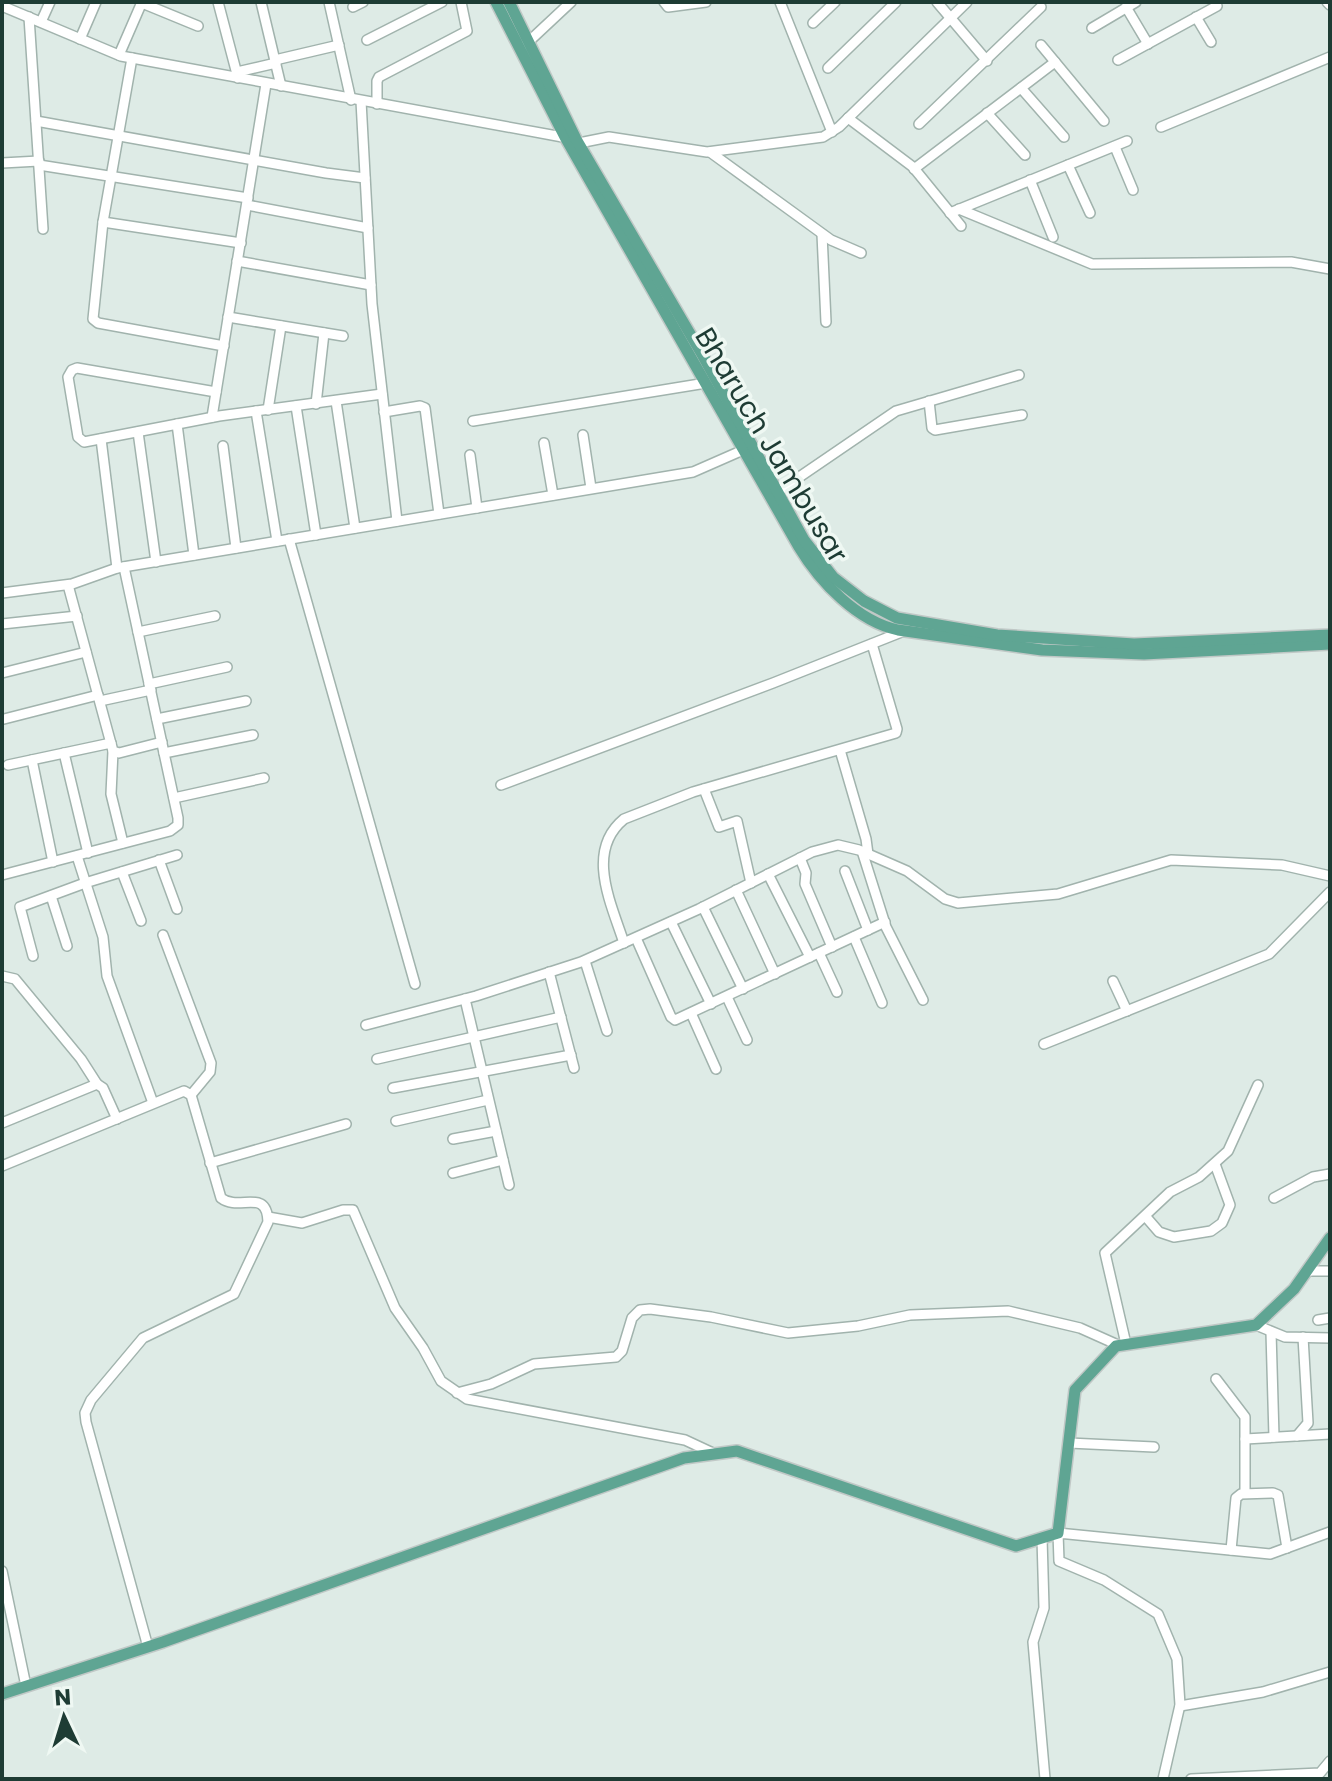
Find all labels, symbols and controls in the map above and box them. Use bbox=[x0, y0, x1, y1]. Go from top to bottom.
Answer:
street label: Bharuch Jambusar bbox=[686, 320, 857, 570]
north arrow bbox=[24, 1677, 104, 1757]
text: N bbox=[53, 1682, 72, 1714]

